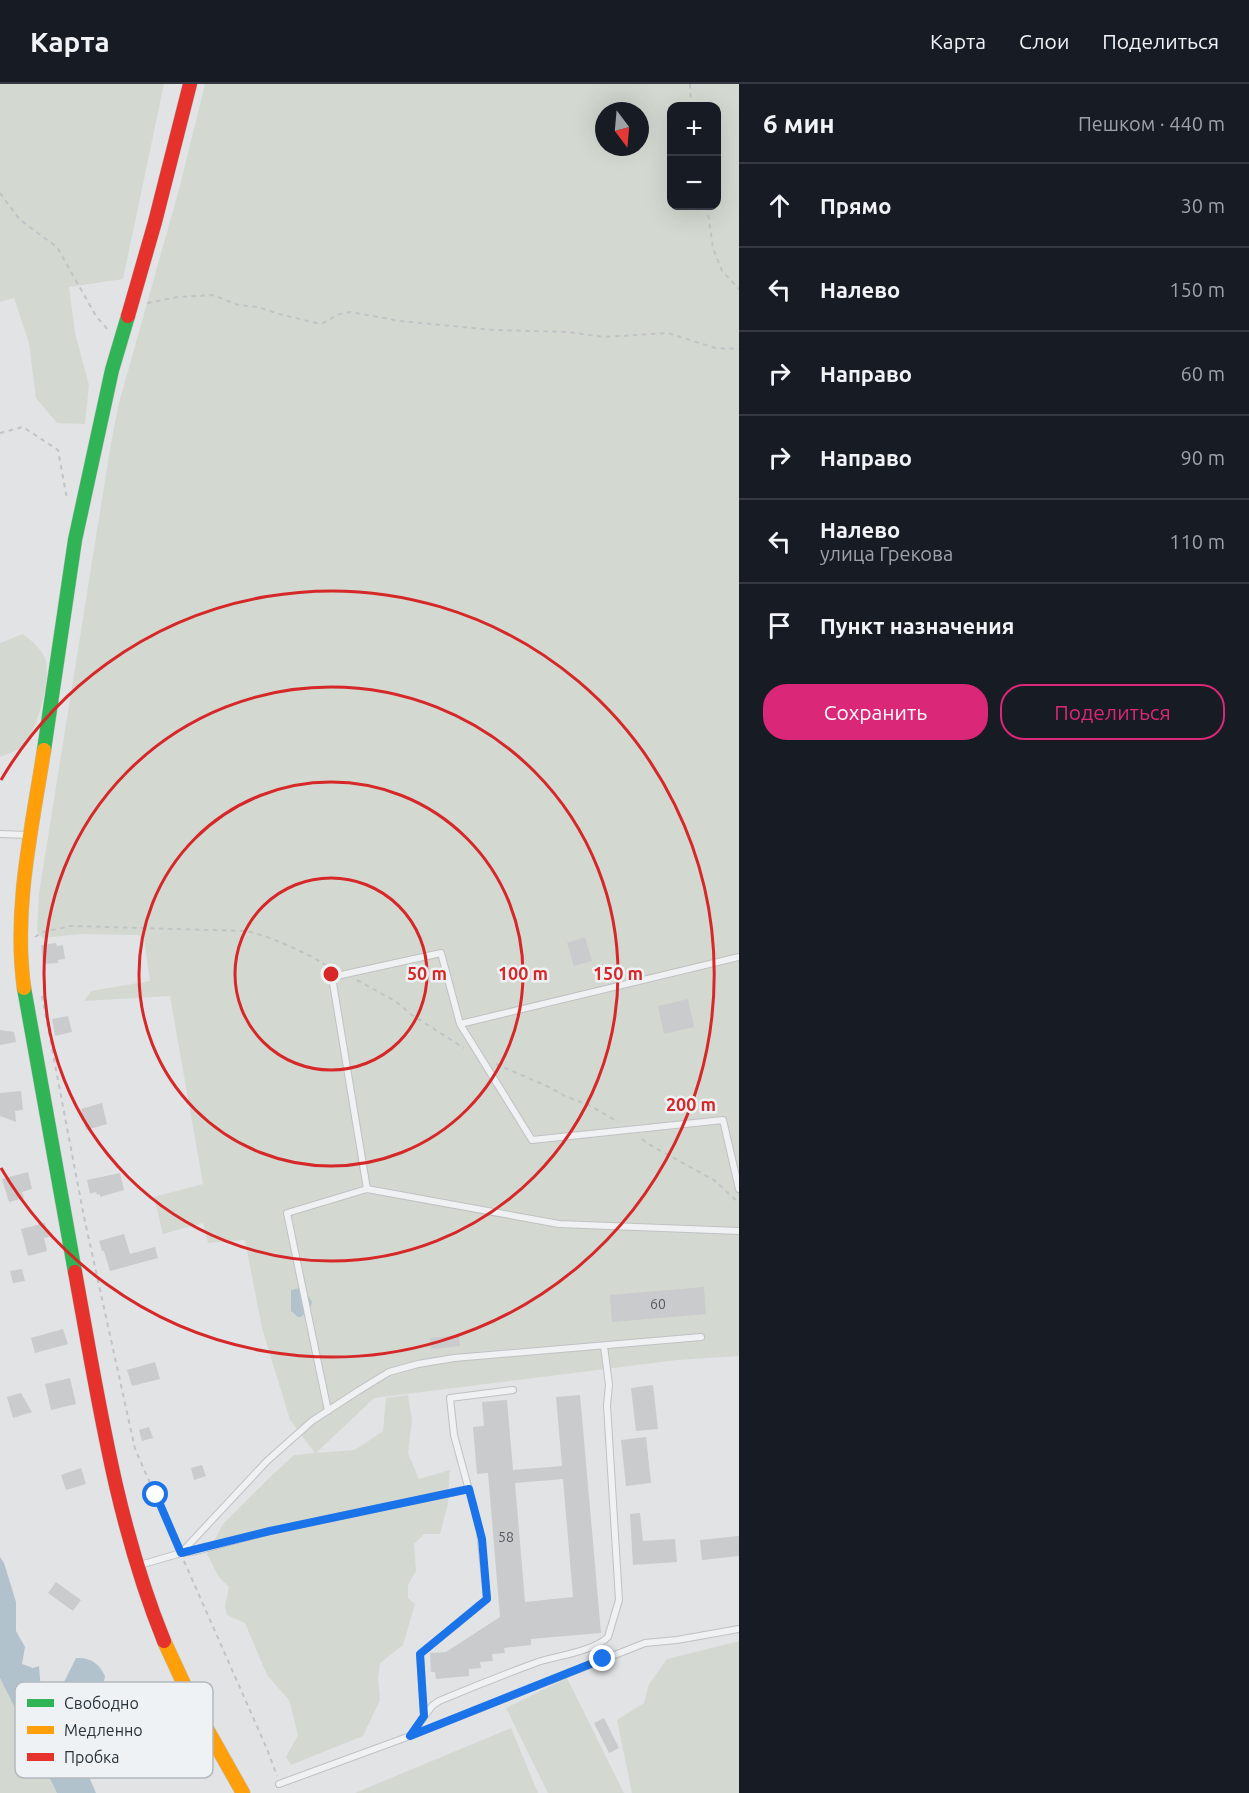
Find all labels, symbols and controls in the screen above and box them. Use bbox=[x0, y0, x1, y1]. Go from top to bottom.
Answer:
text: Карта bbox=[30, 26, 110, 57]
text: Карта bbox=[930, 29, 986, 53]
text: Слои bbox=[1019, 29, 1069, 53]
text: Поделиться bbox=[1102, 29, 1219, 53]
north arrow bbox=[595, 102, 649, 156]
map controls bbox=[667, 102, 721, 210]
button: + bbox=[667, 102, 721, 156]
text: 6 мин bbox=[763, 109, 835, 138]
text: Пешком · 440 m bbox=[1078, 112, 1225, 135]
button: − bbox=[667, 156, 721, 210]
icon: ahead bbox=[763, 189, 796, 222]
text: Прямо bbox=[820, 193, 891, 218]
text: 30 m bbox=[1181, 194, 1225, 217]
icon: left bbox=[763, 273, 796, 306]
text: Налево bbox=[820, 277, 900, 302]
text: 150 m bbox=[1169, 278, 1225, 301]
icon: right bbox=[763, 357, 796, 390]
text: Направо bbox=[820, 361, 912, 386]
text: 60 m bbox=[1181, 362, 1225, 385]
icon: right bbox=[763, 441, 796, 474]
text: Направо bbox=[820, 445, 912, 470]
text: 90 m bbox=[1181, 446, 1225, 469]
text: Налево bbox=[820, 517, 900, 542]
icon: left bbox=[763, 525, 796, 558]
text: 110 m bbox=[1169, 530, 1225, 553]
text: улица Грекова bbox=[820, 542, 953, 565]
icon: arrive bbox=[763, 609, 796, 642]
text: Пункт назначения bbox=[820, 613, 1014, 638]
button: Сохранить bbox=[763, 684, 988, 740]
button: Поделиться bbox=[1000, 684, 1225, 740]
text: 50 m bbox=[407, 963, 447, 983]
text: 100 m bbox=[498, 963, 548, 983]
text: 150 m bbox=[593, 963, 643, 983]
centre of rings bbox=[321, 964, 341, 984]
text: 200 m bbox=[666, 1094, 716, 1114]
house number: 60 bbox=[650, 1296, 666, 1312]
route start bbox=[142, 1481, 168, 1507]
house number: 58 bbox=[498, 1529, 514, 1545]
route end bbox=[589, 1645, 615, 1671]
legend bbox=[15, 1682, 213, 1778]
text: Свободно bbox=[64, 1694, 139, 1712]
text: Медленно bbox=[64, 1721, 143, 1739]
text: Пробка bbox=[64, 1748, 120, 1766]

